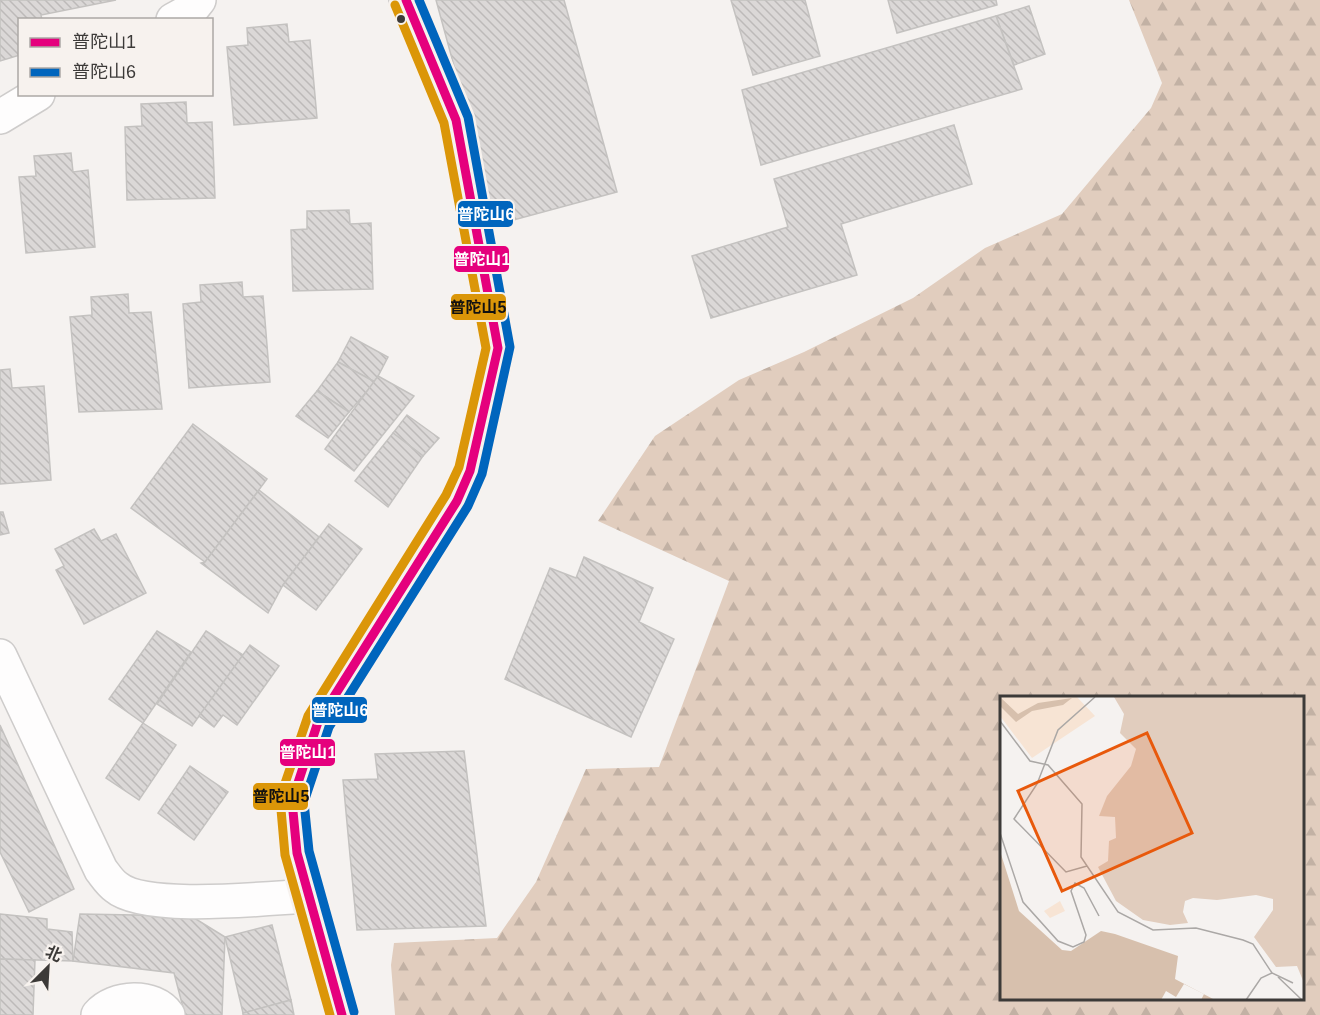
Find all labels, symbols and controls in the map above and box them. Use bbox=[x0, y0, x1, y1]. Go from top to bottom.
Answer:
unlabelled marker bbox=[395, 13, 407, 25]
legend bbox=[18, 18, 213, 96]
text: 普陀山1 bbox=[72, 32, 136, 52]
text: 普陀山6 bbox=[72, 62, 136, 82]
line badge: 普陀山6 bbox=[457, 200, 514, 228]
text: 普陀山6 bbox=[458, 206, 515, 223]
line badge: 普陀山1 bbox=[453, 245, 510, 273]
text: 普陀山1 bbox=[454, 251, 511, 268]
line badge: 普陀山5 bbox=[450, 293, 507, 321]
text: 普陀山5 bbox=[450, 299, 507, 316]
line badge: 普陀山6 bbox=[311, 696, 368, 724]
inset map bbox=[1000, 696, 1305, 1000]
text: 普陀山6 bbox=[312, 702, 369, 719]
line badge: 普陀山1 bbox=[279, 738, 336, 767]
text: 普陀山1 bbox=[280, 744, 337, 761]
line badge: 普陀山5 bbox=[252, 782, 309, 811]
text: 普陀山5 bbox=[253, 788, 310, 805]
north arrow bbox=[18, 937, 78, 997]
text: 北 bbox=[43, 943, 65, 965]

